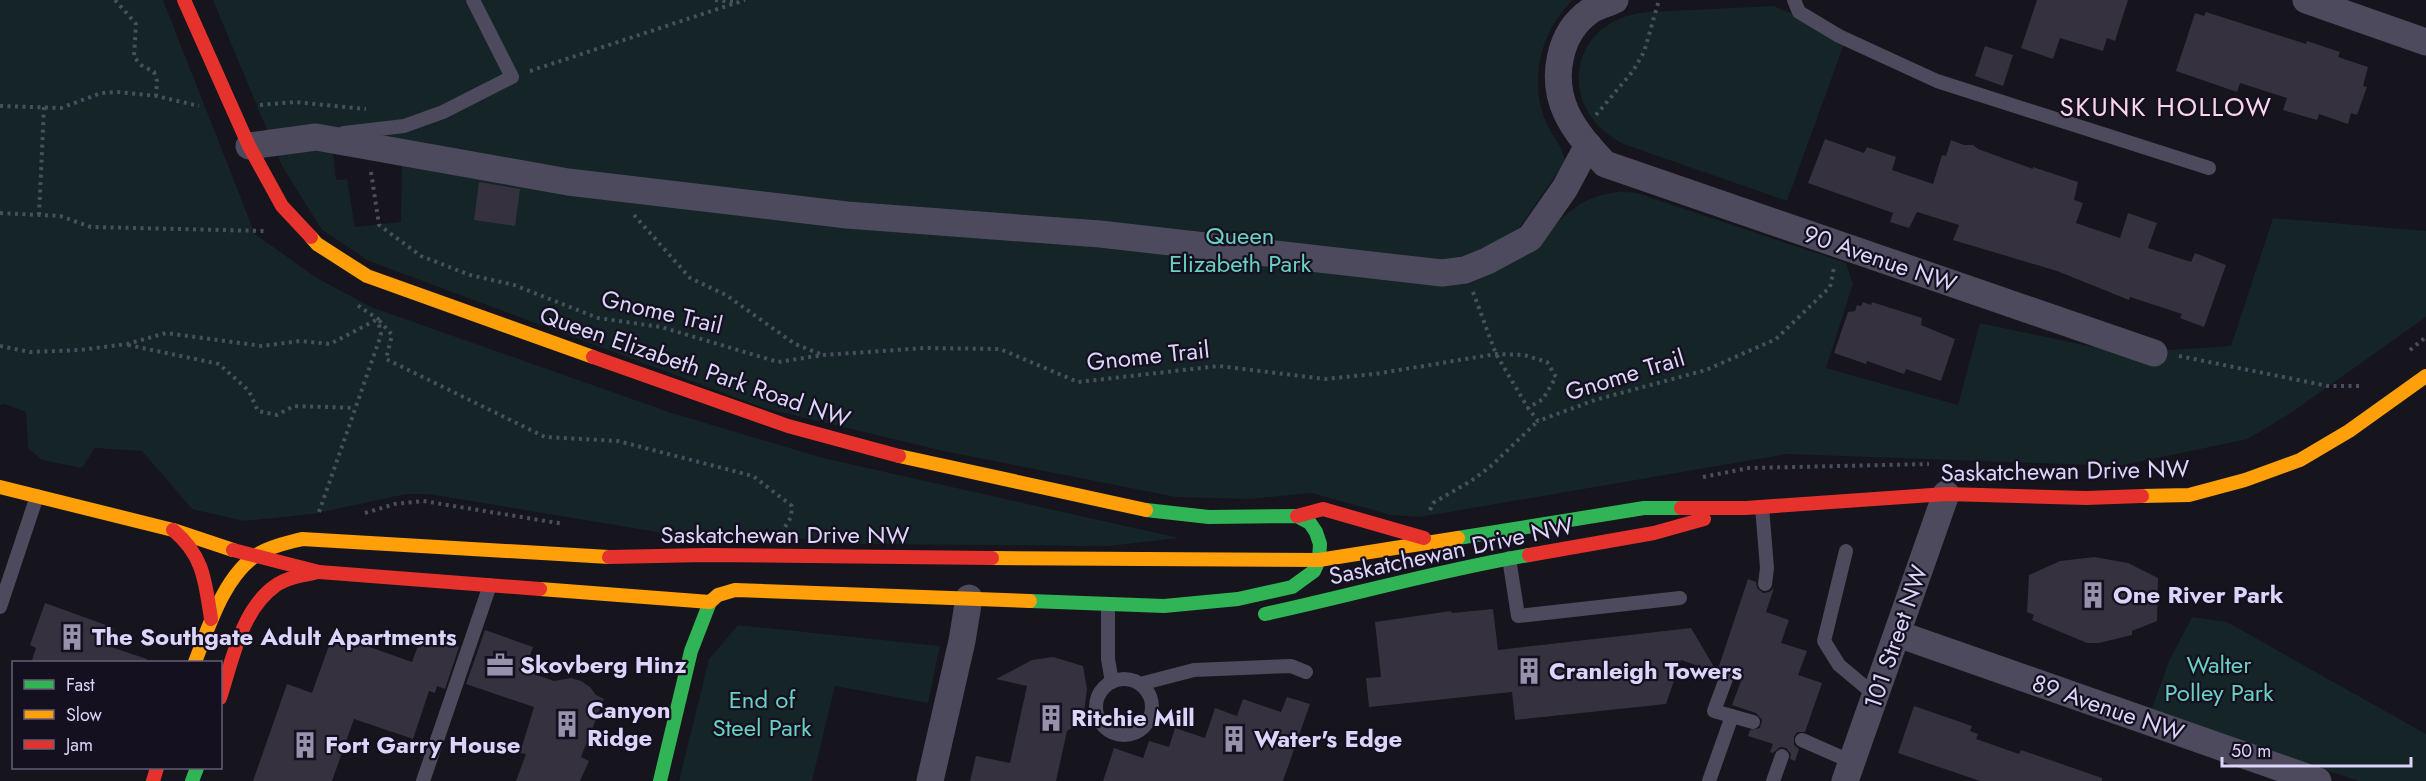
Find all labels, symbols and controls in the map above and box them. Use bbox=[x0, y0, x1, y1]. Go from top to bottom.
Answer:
district label: SKUNK HOLLOW bbox=[2059, 88, 2273, 126]
street label: 90 Avenue NW bbox=[1799, 216, 1962, 301]
park label: Queen Elizabeth Park bbox=[1169, 218, 1311, 281]
street label: Gnome Trail bbox=[598, 281, 726, 342]
street label: Queen Elizabeth Park Road NW bbox=[535, 297, 855, 436]
street label: Gnome Trail bbox=[1085, 332, 1211, 379]
street label: Gnome Trail bbox=[1561, 340, 1689, 409]
street label: Saskatchewan Drive NW bbox=[1940, 451, 2190, 490]
street label: Saskatchewan Drive NW bbox=[1326, 507, 1576, 594]
street label: Saskatchewan Drive NW bbox=[661, 517, 910, 552]
street label: 101 Street NW bbox=[1855, 560, 1937, 713]
place label: One River Park bbox=[2113, 577, 2284, 612]
building icon: One River Park bbox=[2078, 580, 2108, 610]
place label: The Southgate Adult Apartments bbox=[92, 619, 457, 654]
building icon: The Southgate Adult Apartments bbox=[57, 622, 87, 652]
place label: Skovberg Hinz bbox=[520, 647, 687, 682]
park label: Walter Polley Park bbox=[2164, 647, 2274, 710]
office icon: Skovberg Hinz bbox=[485, 650, 515, 680]
place label: Cranleigh Towers bbox=[1549, 653, 1742, 688]
building icon: Cranleigh Towers bbox=[1514, 656, 1544, 686]
legend bbox=[12, 661, 222, 769]
street label: 89 Avenue NW bbox=[2028, 665, 2189, 750]
text: Fast bbox=[66, 672, 95, 698]
park label: End of Steel Park bbox=[712, 682, 812, 745]
place label: Canyon Ridge bbox=[587, 692, 671, 755]
place label: Ritchie Mill bbox=[1071, 700, 1195, 735]
text: Slow bbox=[66, 702, 103, 728]
building icon: Ritchie Mill bbox=[1036, 703, 1066, 733]
building icon: Canyon Ridge bbox=[552, 709, 582, 739]
place label: Water's Edge bbox=[1254, 721, 1402, 756]
building icon: Water's Edge bbox=[1219, 724, 1249, 754]
place label: Fort Garry House bbox=[325, 727, 521, 762]
building icon: Fort Garry House bbox=[290, 730, 320, 760]
scale bar bbox=[2222, 730, 2411, 768]
text: Jam bbox=[64, 732, 93, 758]
text: 50 m bbox=[2231, 738, 2271, 764]

